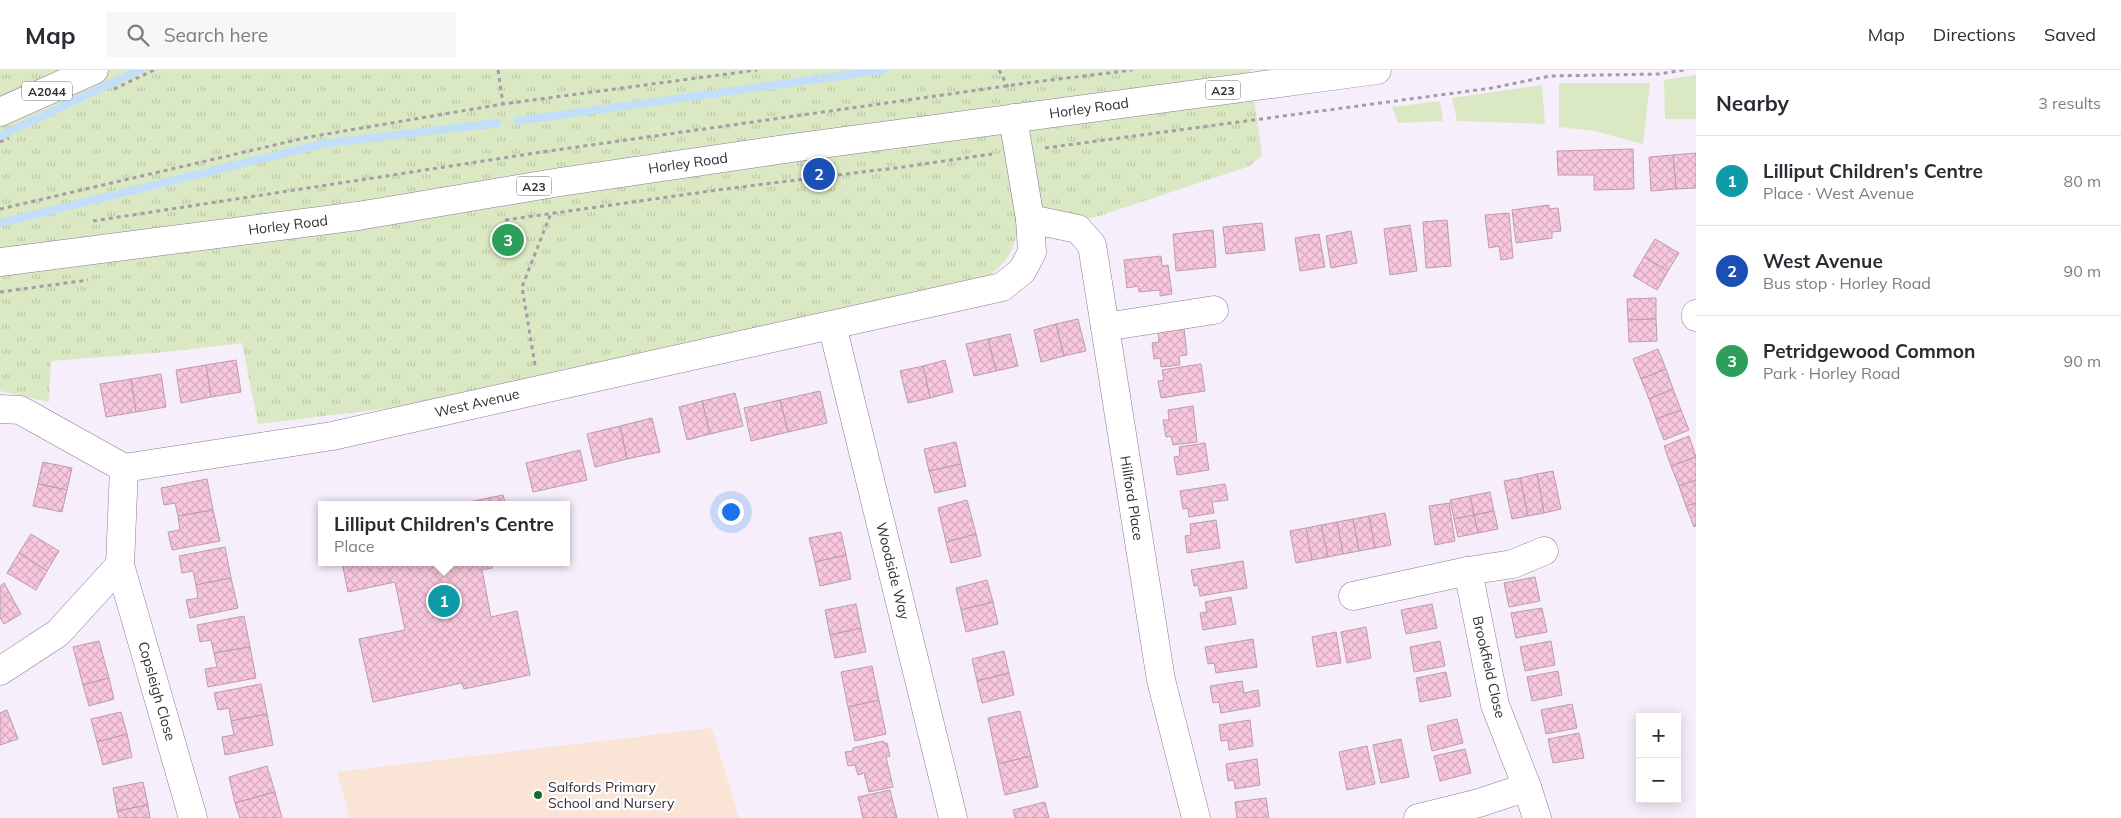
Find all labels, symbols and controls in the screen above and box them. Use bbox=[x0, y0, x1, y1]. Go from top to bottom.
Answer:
search box bbox=[106, 12, 456, 57]
text: Map bbox=[25, 20, 76, 50]
icon: search bbox=[124, 21, 152, 49]
text: Search here bbox=[164, 23, 268, 47]
text: Map bbox=[1868, 23, 1905, 46]
text: Directions bbox=[1933, 23, 2016, 46]
text: Saved bbox=[2044, 23, 2096, 46]
road number: A23 bbox=[1206, 80, 1240, 100]
road number: A2044 bbox=[22, 82, 72, 100]
text: Nearby bbox=[1716, 90, 1789, 116]
text: 3 results bbox=[2038, 93, 2101, 113]
street label: Horley Road bbox=[1048, 94, 1130, 122]
street label: Horley Road bbox=[647, 149, 729, 177]
pin: 2 bbox=[803, 155, 835, 193]
text: Lilliput Children's Centre bbox=[1763, 159, 1983, 183]
text: 1 bbox=[1727, 171, 1737, 191]
text: 80 m bbox=[2064, 171, 2101, 191]
road number: A23 bbox=[516, 176, 552, 195]
text: Place · West Avenue bbox=[1763, 183, 1914, 203]
street label: Horley Road bbox=[247, 211, 329, 239]
pin: 3 bbox=[492, 221, 524, 259]
text: West Avenue bbox=[1763, 249, 1883, 273]
text: 2 bbox=[1727, 261, 1737, 281]
text: 90 m bbox=[2064, 261, 2101, 281]
text: Bus stop · Horley Road bbox=[1763, 273, 1931, 293]
text: Petridgewood Common bbox=[1763, 339, 1976, 363]
text: 3 bbox=[1727, 351, 1737, 371]
text: 90 m bbox=[2064, 351, 2101, 371]
text: Park · Horley Road bbox=[1763, 363, 1900, 383]
street label: West Avenue bbox=[433, 384, 521, 422]
street label: Hillford Place bbox=[1116, 454, 1148, 542]
your location bbox=[718, 499, 744, 525]
popup bbox=[318, 501, 570, 566]
text: Lilliput Children's Centre bbox=[334, 512, 554, 536]
street label: Woodside Way bbox=[872, 520, 914, 622]
text: Place bbox=[334, 536, 374, 556]
pin: 1 bbox=[428, 582, 460, 620]
street label: Brookfield Close bbox=[1469, 614, 1509, 720]
street label: Copsleigh Close bbox=[134, 639, 180, 743]
map controls bbox=[1636, 713, 1681, 803]
button: + bbox=[1636, 713, 1681, 758]
button: − bbox=[1636, 758, 1681, 803]
place label: Salfords Primary School and Nursery bbox=[548, 778, 675, 812]
marker: Salfords Primary School and Nursery bbox=[532, 789, 544, 801]

